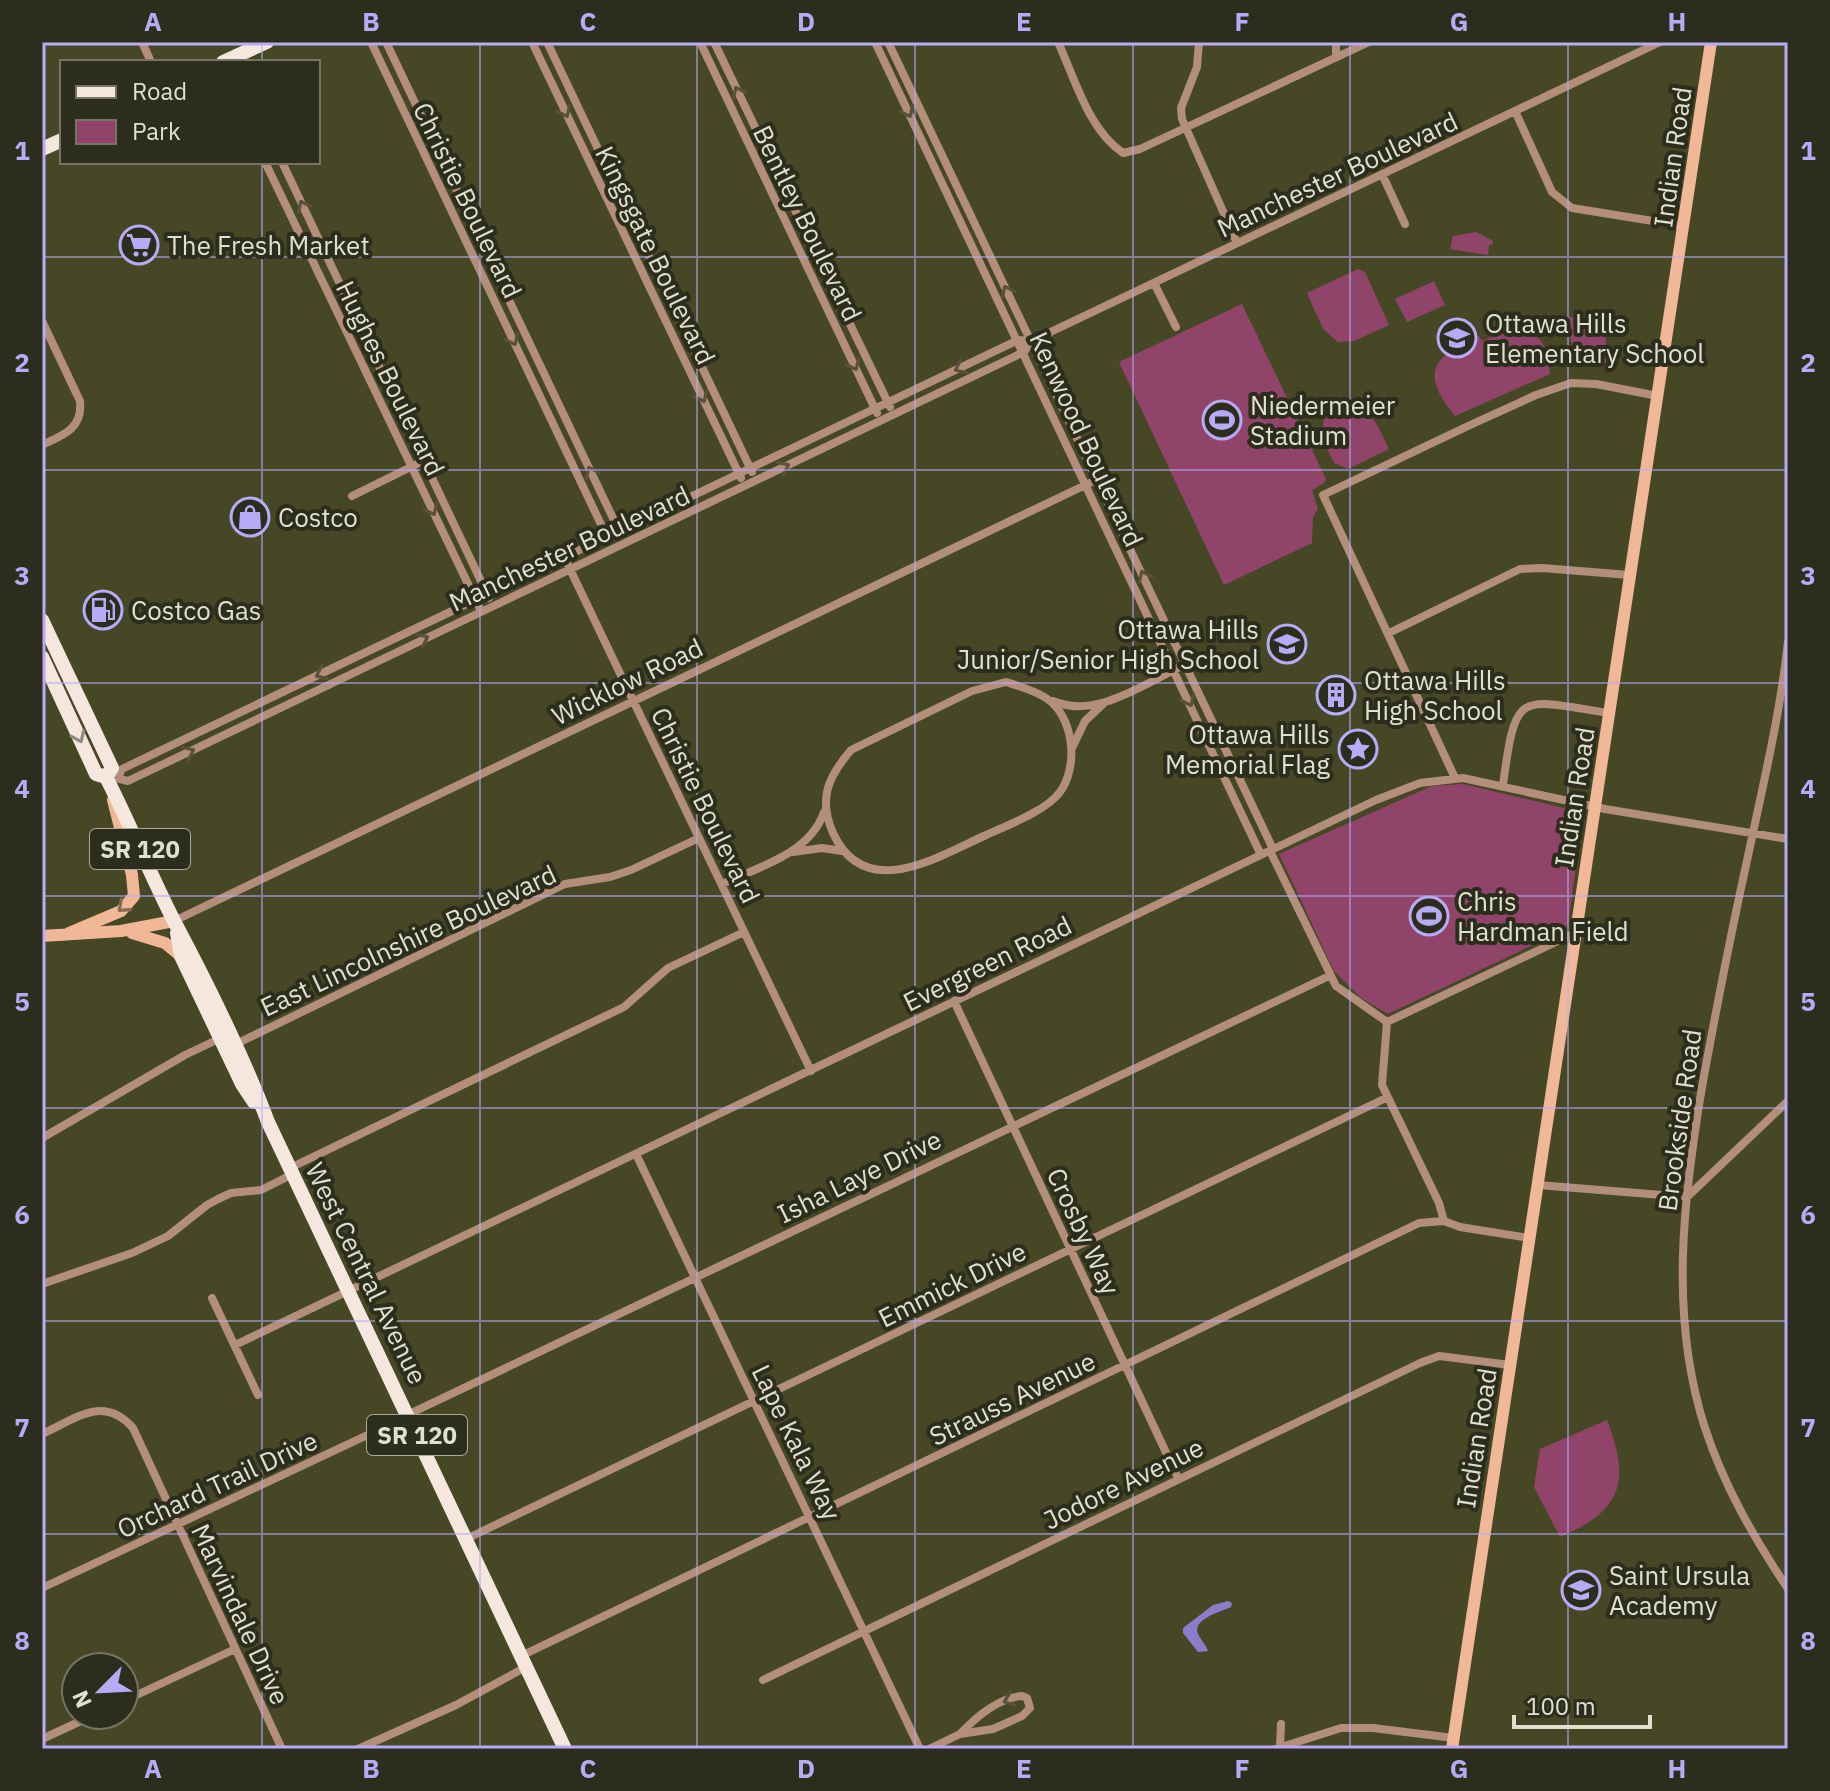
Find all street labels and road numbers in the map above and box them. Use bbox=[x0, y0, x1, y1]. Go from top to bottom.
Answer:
street label: Indian Road bbox=[1645, 85, 1699, 229]
street label: Christie Boulevard bbox=[406, 96, 530, 304]
street label: Manchester Boulevard bbox=[1211, 103, 1463, 245]
street label: Bentley Boulevard bbox=[746, 119, 870, 327]
street label: Kingsgate Boulevard bbox=[588, 140, 724, 370]
street label: Hughes Boulevard bbox=[329, 275, 453, 481]
street label: Kenwood Boulevard bbox=[1022, 326, 1152, 552]
street label: Manchester Boulevard bbox=[443, 477, 695, 619]
street label: Wicklow Road bbox=[546, 630, 708, 732]
street label: Christie Boulevard bbox=[644, 701, 768, 909]
street label: Indian Road bbox=[1546, 725, 1602, 869]
road number: SR 120 bbox=[90, 829, 190, 869]
street label: East Lincolnshire Boulevard bbox=[255, 856, 561, 1024]
street label: Evergreen Road bbox=[897, 908, 1077, 1018]
street label: Brookside Road bbox=[1649, 1027, 1709, 1213]
street label: Isha Laye Drive bbox=[771, 1122, 947, 1230]
street label: West Central Avenue bbox=[299, 1157, 435, 1389]
street label: Crosby Way bbox=[1040, 1162, 1128, 1300]
street label: Emmick Drive bbox=[872, 1234, 1032, 1334]
street label: Strauss Avenue bbox=[923, 1343, 1101, 1453]
street label: Lape Kala Way bbox=[745, 1359, 849, 1525]
street label: Indian Road bbox=[1448, 1366, 1504, 1510]
road number: SR 120 bbox=[367, 1415, 467, 1455]
street label: Orchard Trail Drive bbox=[111, 1423, 323, 1545]
street label: Jodore Avenue bbox=[1037, 1430, 1209, 1536]
street label: Marvindale Drive bbox=[184, 1518, 298, 1710]

